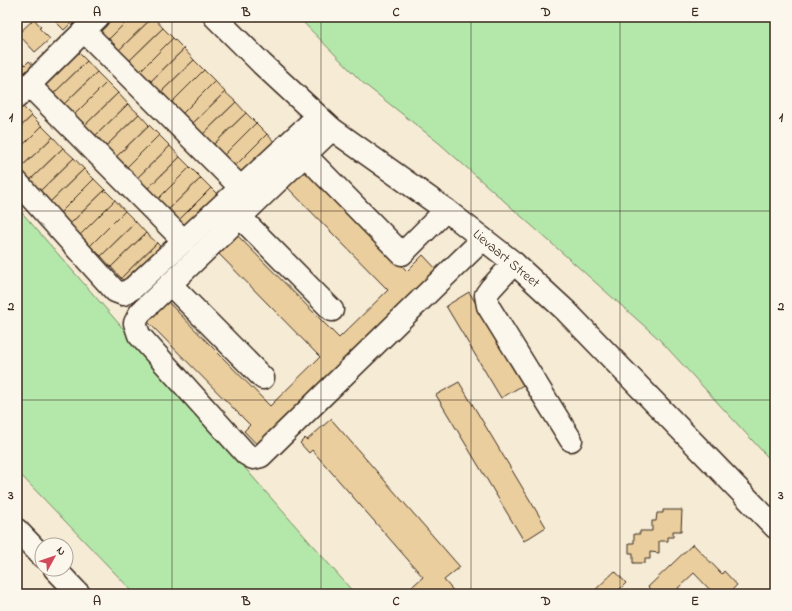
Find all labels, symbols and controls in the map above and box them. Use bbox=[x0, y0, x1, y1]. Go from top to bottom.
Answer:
text: A bbox=[93, 3, 101, 22]
text: B bbox=[241, 3, 251, 22]
text: C bbox=[392, 3, 400, 22]
text: D bbox=[540, 3, 551, 22]
text: E bbox=[691, 3, 699, 22]
text: 1 bbox=[9, 108, 14, 127]
text: 1 bbox=[779, 108, 784, 127]
street label: Lievaart Street bbox=[468, 224, 545, 294]
text: 2 bbox=[7, 297, 15, 316]
text: 2 bbox=[777, 297, 785, 316]
text: 3 bbox=[7, 486, 14, 505]
text: 3 bbox=[777, 486, 784, 505]
north arrow bbox=[34, 537, 74, 577]
text: N bbox=[52, 543, 69, 559]
text: A bbox=[93, 592, 101, 611]
text: B bbox=[241, 592, 251, 611]
text: C bbox=[392, 592, 400, 611]
text: D bbox=[540, 592, 551, 611]
text: E bbox=[691, 592, 699, 611]

